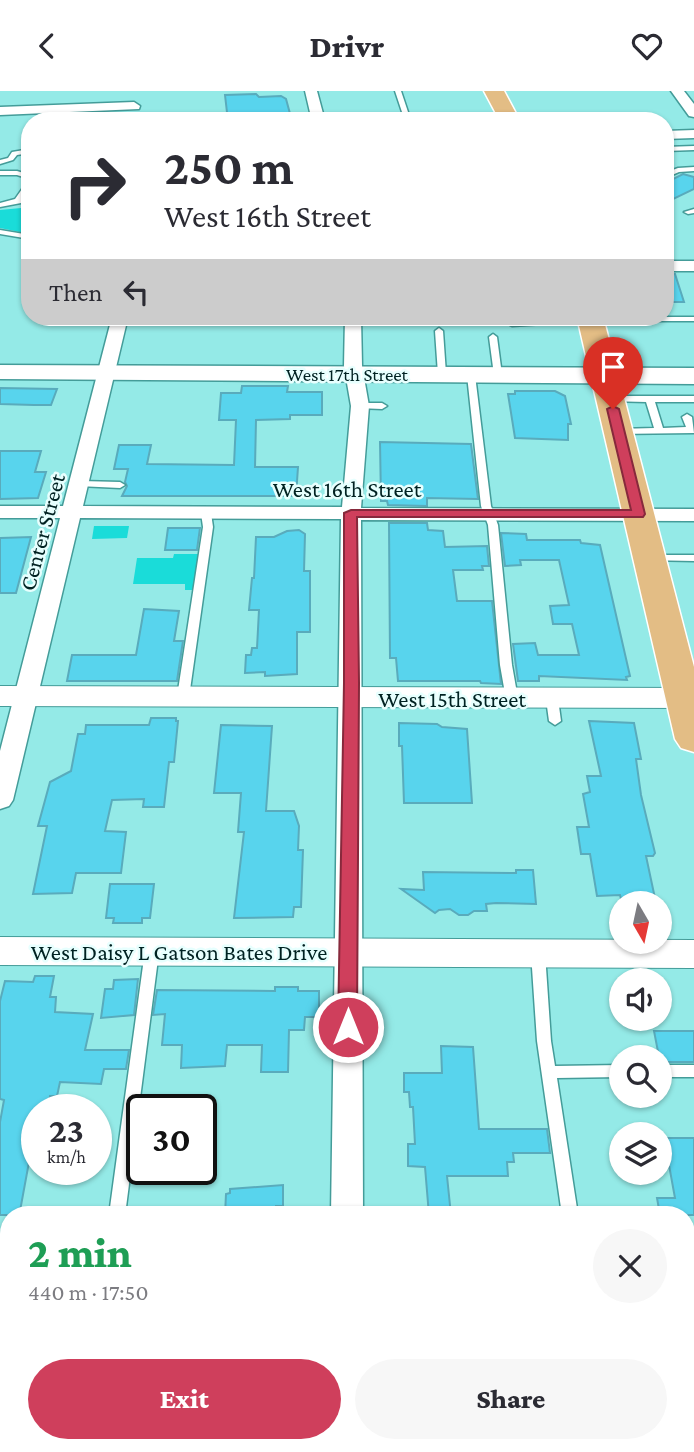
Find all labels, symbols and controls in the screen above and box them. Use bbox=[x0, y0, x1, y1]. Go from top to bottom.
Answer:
icon: back bbox=[28, 27, 66, 65]
icon: heart bbox=[628, 27, 666, 65]
text: Drivr bbox=[309, 28, 385, 64]
icon: right bbox=[49, 140, 140, 231]
text: 250 m bbox=[164, 140, 294, 195]
text: West 16th Street bbox=[164, 198, 371, 234]
icon: left bbox=[117, 273, 155, 311]
text: Then bbox=[49, 278, 103, 307]
pin bbox=[583, 337, 643, 409]
icon: arrive bbox=[594, 348, 632, 386]
street label: West 17th Street bbox=[286, 364, 409, 385]
street label: Center Street bbox=[14, 470, 70, 593]
street label: West 16th Street bbox=[273, 476, 422, 502]
street label: West 15th Street bbox=[378, 686, 526, 712]
north arrow bbox=[609, 891, 672, 954]
map controls bbox=[609, 891, 672, 1185]
street label: West Daisy L Gatson Bates Drive bbox=[31, 939, 327, 965]
button: sound bbox=[609, 968, 672, 1031]
position arrow bbox=[311, 990, 385, 1064]
button: search bbox=[609, 1045, 672, 1108]
speed limit sign: 30 bbox=[126, 1094, 217, 1185]
text: 23 bbox=[49, 1111, 84, 1150]
button: layers bbox=[609, 1122, 672, 1185]
text: km/h bbox=[47, 1147, 86, 1167]
text: 2 min bbox=[28, 1229, 132, 1276]
button: close bbox=[593, 1229, 667, 1303]
text: 440 m · 17:50 bbox=[28, 1279, 148, 1305]
button: Exit bbox=[28, 1359, 341, 1439]
button: Share bbox=[355, 1359, 667, 1439]

